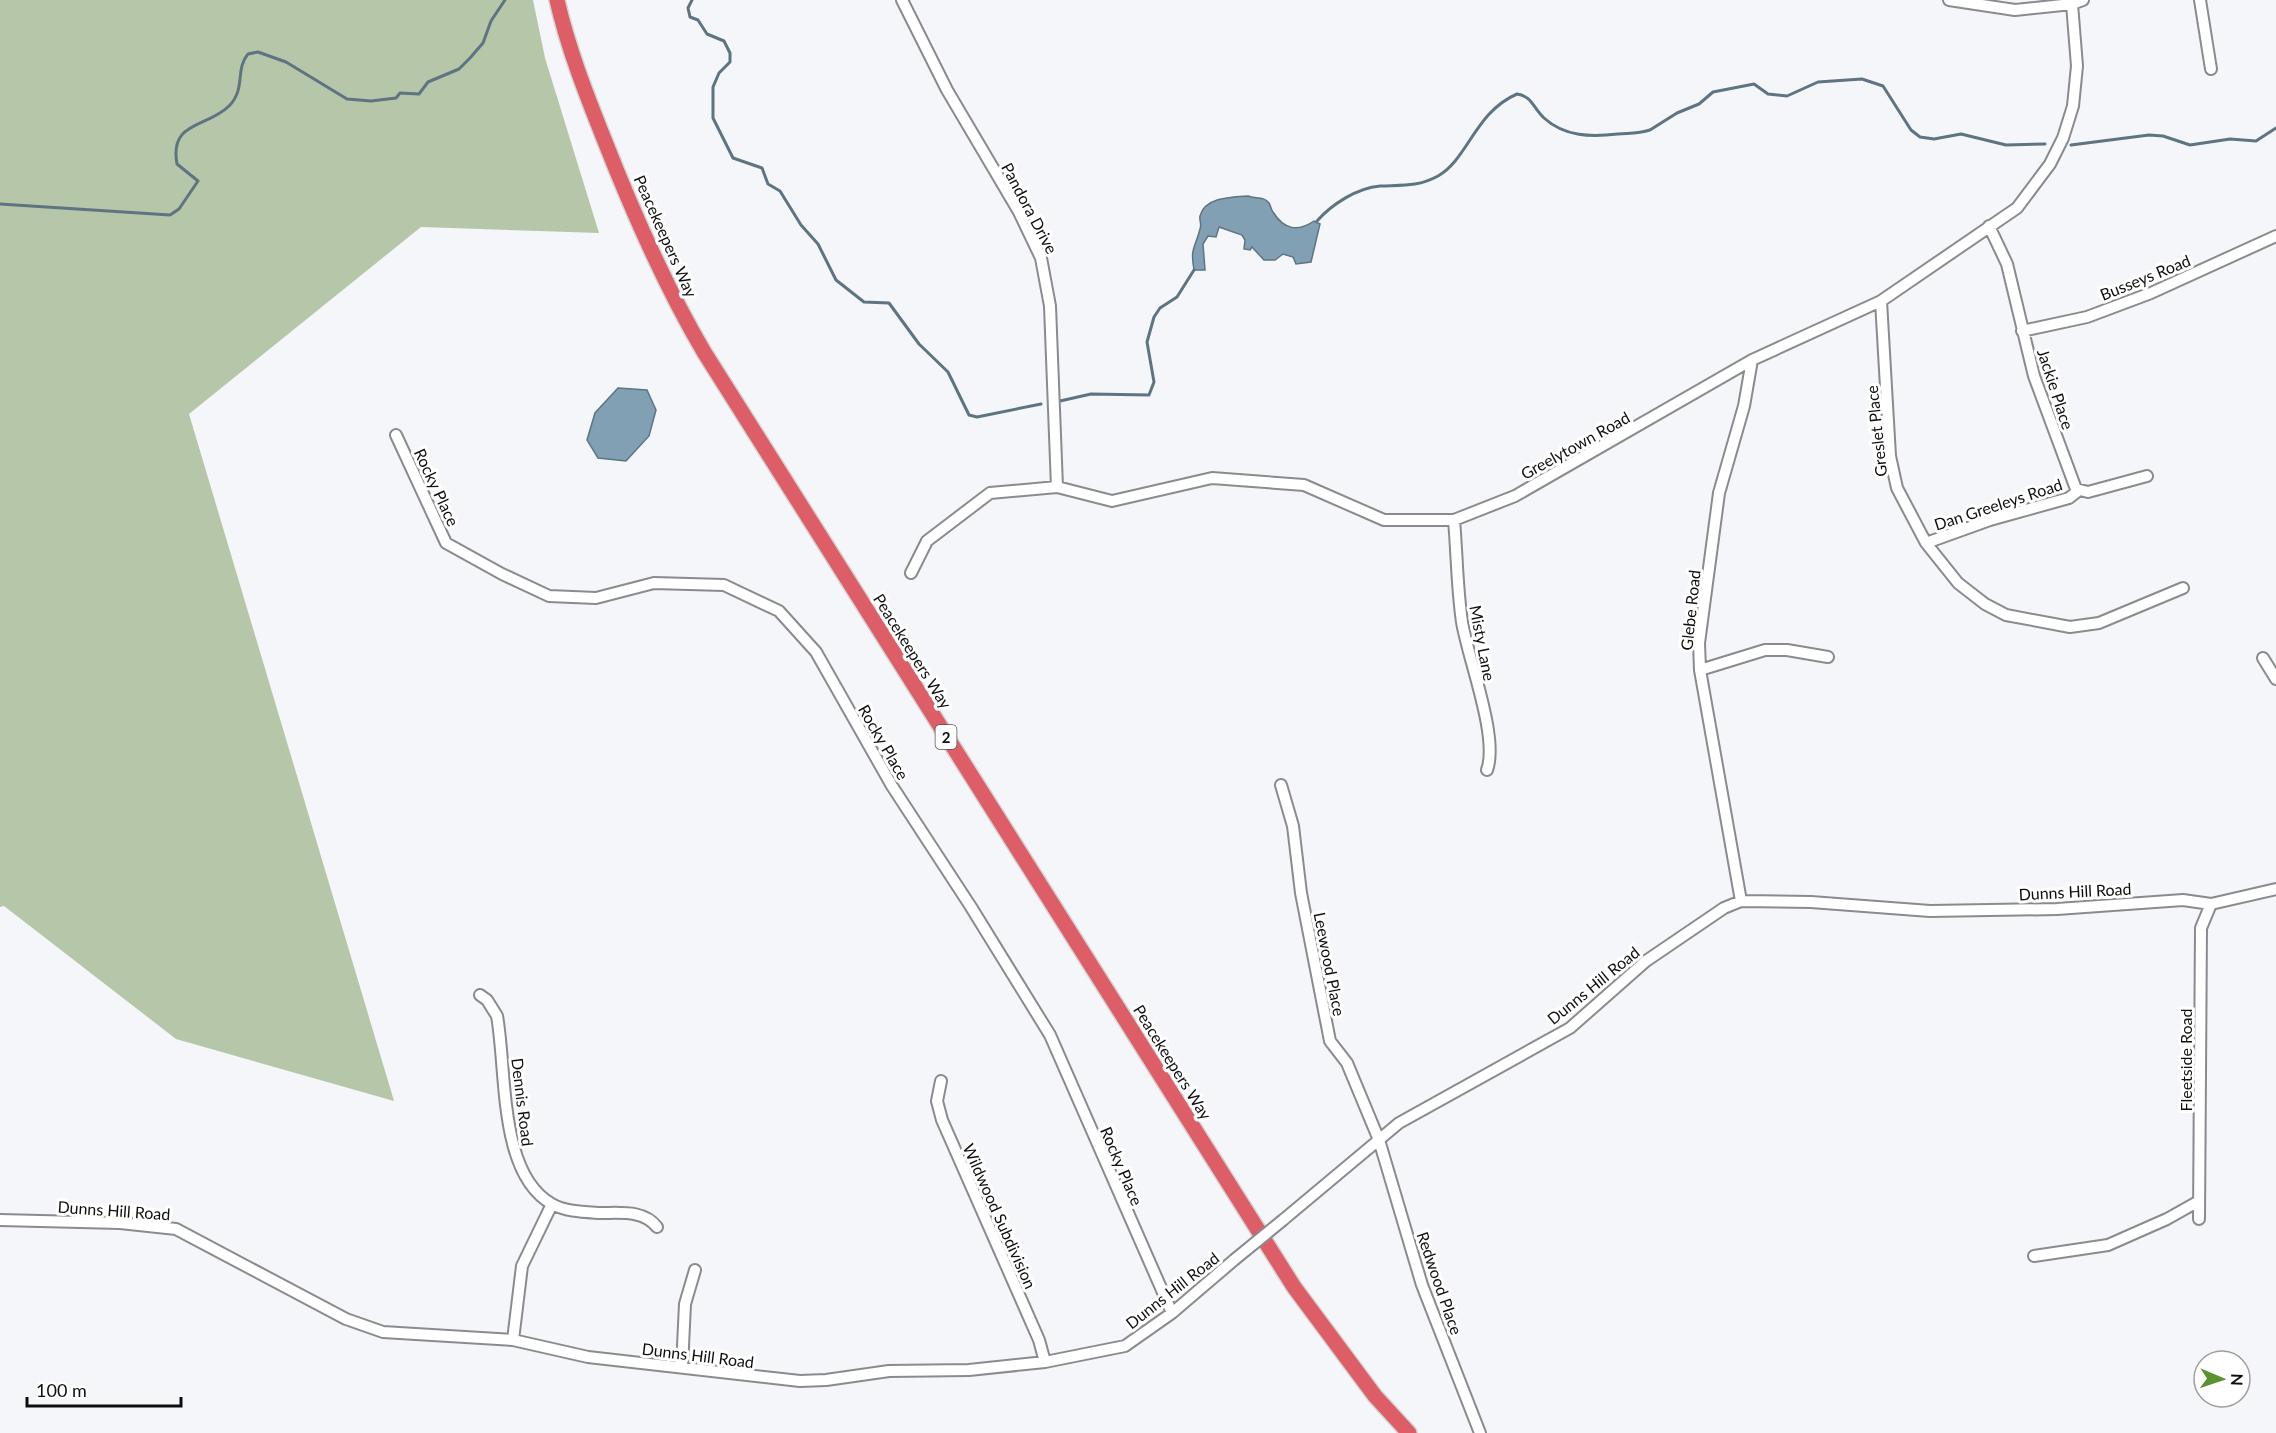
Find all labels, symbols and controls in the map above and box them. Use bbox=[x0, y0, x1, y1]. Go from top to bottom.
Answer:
street label: Pandora Drive bbox=[998, 159, 1062, 257]
street label: Peacekeepers Way bbox=[631, 172, 702, 301]
street label: Busseys Road bbox=[2097, 250, 2193, 304]
street label: Jackie Place bbox=[2034, 346, 2078, 432]
street label: Greslet Place bbox=[1862, 384, 1890, 478]
street label: Greelytown Road bbox=[1517, 407, 1633, 483]
street label: Rocky Place bbox=[411, 445, 463, 529]
street label: Dan Greeleys Road bbox=[1932, 474, 2064, 534]
street label: Glebe Road bbox=[1676, 569, 1704, 651]
street label: Peacekeepers Way bbox=[870, 590, 956, 713]
street label: Misty Lane bbox=[1466, 604, 1500, 682]
street label: Rocky Place bbox=[855, 701, 913, 783]
road number: 2 bbox=[936, 725, 956, 749]
street label: Dunns Hill Road bbox=[2018, 879, 2132, 903]
street label: Leewood Place bbox=[1311, 910, 1349, 1018]
street label: Dunns Hill Road bbox=[1543, 942, 1643, 1028]
street label: Peacekeepers Way bbox=[1130, 1001, 1216, 1124]
street label: Fleetside Road bbox=[2176, 1008, 2195, 1112]
street label: Dennis Road bbox=[508, 1057, 538, 1147]
street label: Rocky Place bbox=[1097, 1124, 1147, 1208]
street label: Wildwood Subdivision bbox=[959, 1141, 1041, 1291]
street label: Dunns Hill Road bbox=[57, 1197, 171, 1223]
street label: Redwood Place bbox=[1413, 1229, 1467, 1337]
street label: Dunns Hill Road bbox=[1122, 1248, 1222, 1332]
street label: Dunns Hill Road bbox=[641, 1339, 755, 1371]
north arrow bbox=[2192, 1349, 2252, 1409]
scale bar bbox=[27, 1370, 182, 1408]
text: N bbox=[2228, 1373, 2247, 1386]
text: 100 m bbox=[36, 1379, 87, 1401]

